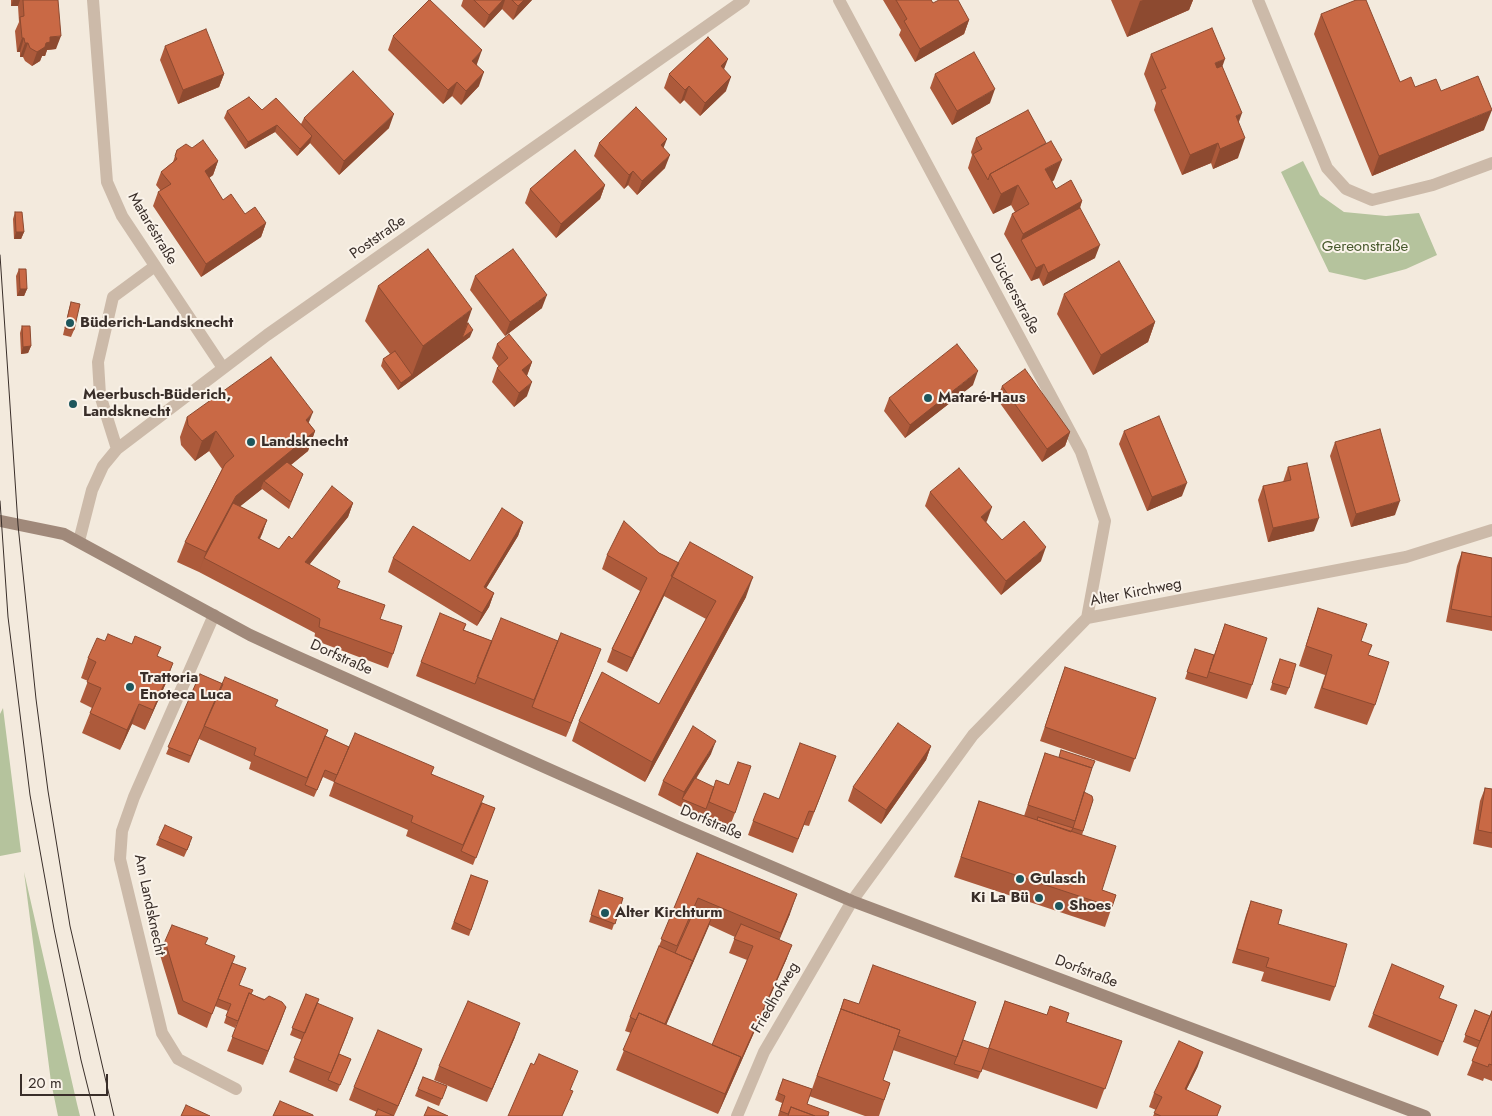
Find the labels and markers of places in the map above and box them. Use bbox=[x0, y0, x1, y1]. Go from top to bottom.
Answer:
place label: Büderich-Landsknecht bbox=[80, 314, 233, 332]
marker: Büderich-Landsknecht bbox=[64, 317, 76, 329]
place label: Meerbusch-Büderich, Landsknecht bbox=[83, 386, 231, 421]
place label: Mataré-Haus bbox=[938, 389, 1026, 407]
marker: Mataré-Haus bbox=[922, 392, 934, 404]
marker: Meerbusch-Büderich, Landsknecht bbox=[67, 398, 79, 410]
place label: Landsknecht bbox=[261, 433, 348, 451]
marker: Landsknecht bbox=[245, 436, 257, 448]
place label: Trattoria Enoteca Luca bbox=[140, 669, 232, 704]
marker: Trattoria Enoteca Luca bbox=[124, 681, 136, 693]
place label: Gulasch bbox=[1030, 870, 1086, 888]
marker: Gulasch bbox=[1014, 873, 1026, 885]
place label: Ki La Bü bbox=[971, 889, 1029, 907]
marker: Ki La Bü bbox=[1033, 892, 1045, 904]
place label: Shoes bbox=[1069, 897, 1111, 915]
marker: Shoes bbox=[1053, 900, 1065, 912]
place label: Alter Kirchturm bbox=[615, 904, 722, 922]
marker: Alter Kirchturm bbox=[599, 907, 611, 919]

